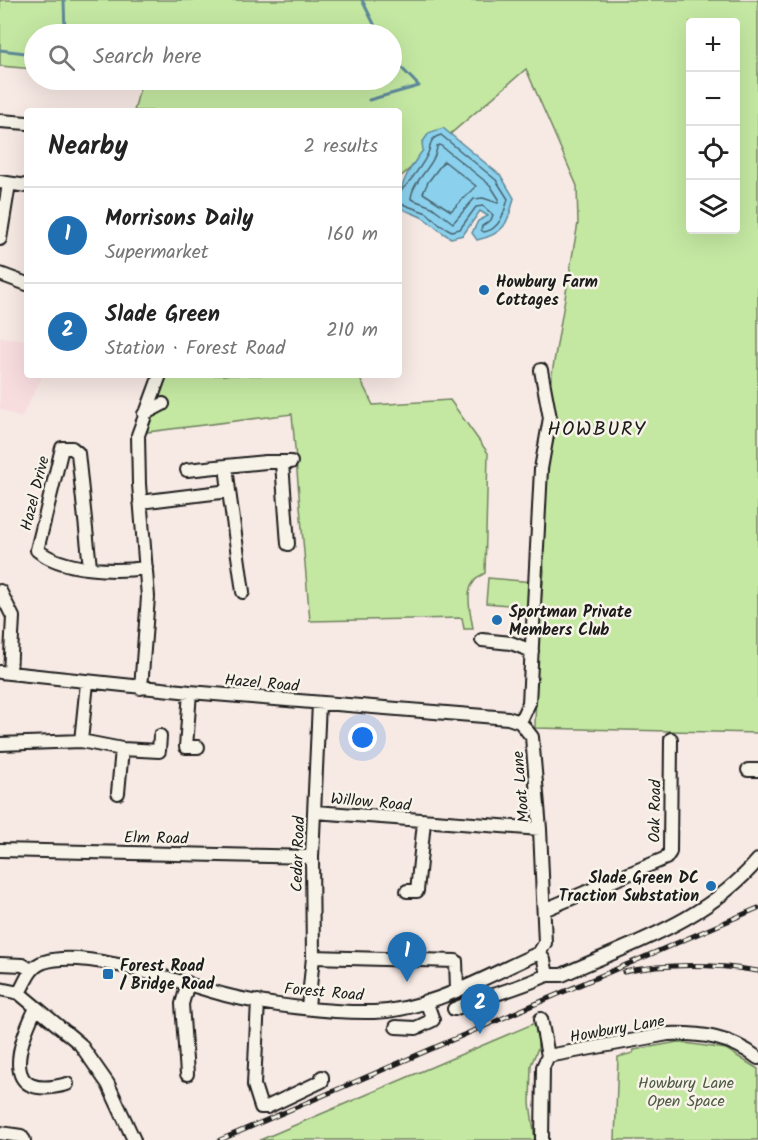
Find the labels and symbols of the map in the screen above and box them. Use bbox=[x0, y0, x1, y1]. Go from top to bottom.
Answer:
place label: Howbury Farm Cottages bbox=[496, 270, 598, 313]
marker: Howbury Farm Cottages bbox=[477, 283, 491, 297]
district label: HOWBURY bbox=[547, 414, 647, 446]
street label: Hazel Drive bbox=[14, 453, 57, 533]
place label: Sportman Private Members Club bbox=[509, 600, 632, 643]
marker: Sportman Private Members Club bbox=[490, 613, 504, 627]
street label: Hazel Road bbox=[223, 668, 301, 699]
your location bbox=[348, 723, 377, 752]
street label: Moat Lane bbox=[506, 750, 537, 824]
street label: Oak Road bbox=[642, 778, 669, 843]
street label: Willow Road bbox=[330, 787, 413, 819]
street label: Cedar Road bbox=[285, 815, 312, 893]
street label: Elm Road bbox=[124, 825, 189, 852]
place label: Slade Green DC Traction Substation bbox=[559, 866, 699, 909]
marker: Slade Green DC Traction Substation bbox=[704, 879, 718, 893]
pin: 1 bbox=[388, 932, 426, 982]
place label: Forest Road / Bridge Road bbox=[119, 954, 215, 997]
marker: Forest Road / Bridge Road bbox=[101, 967, 115, 981]
street label: Forest Road bbox=[283, 977, 366, 1009]
pin: 2 bbox=[460, 984, 500, 1034]
street label: Howbury Lane bbox=[568, 1009, 667, 1050]
park label: Howbury Lane Open Space bbox=[638, 1071, 734, 1114]

